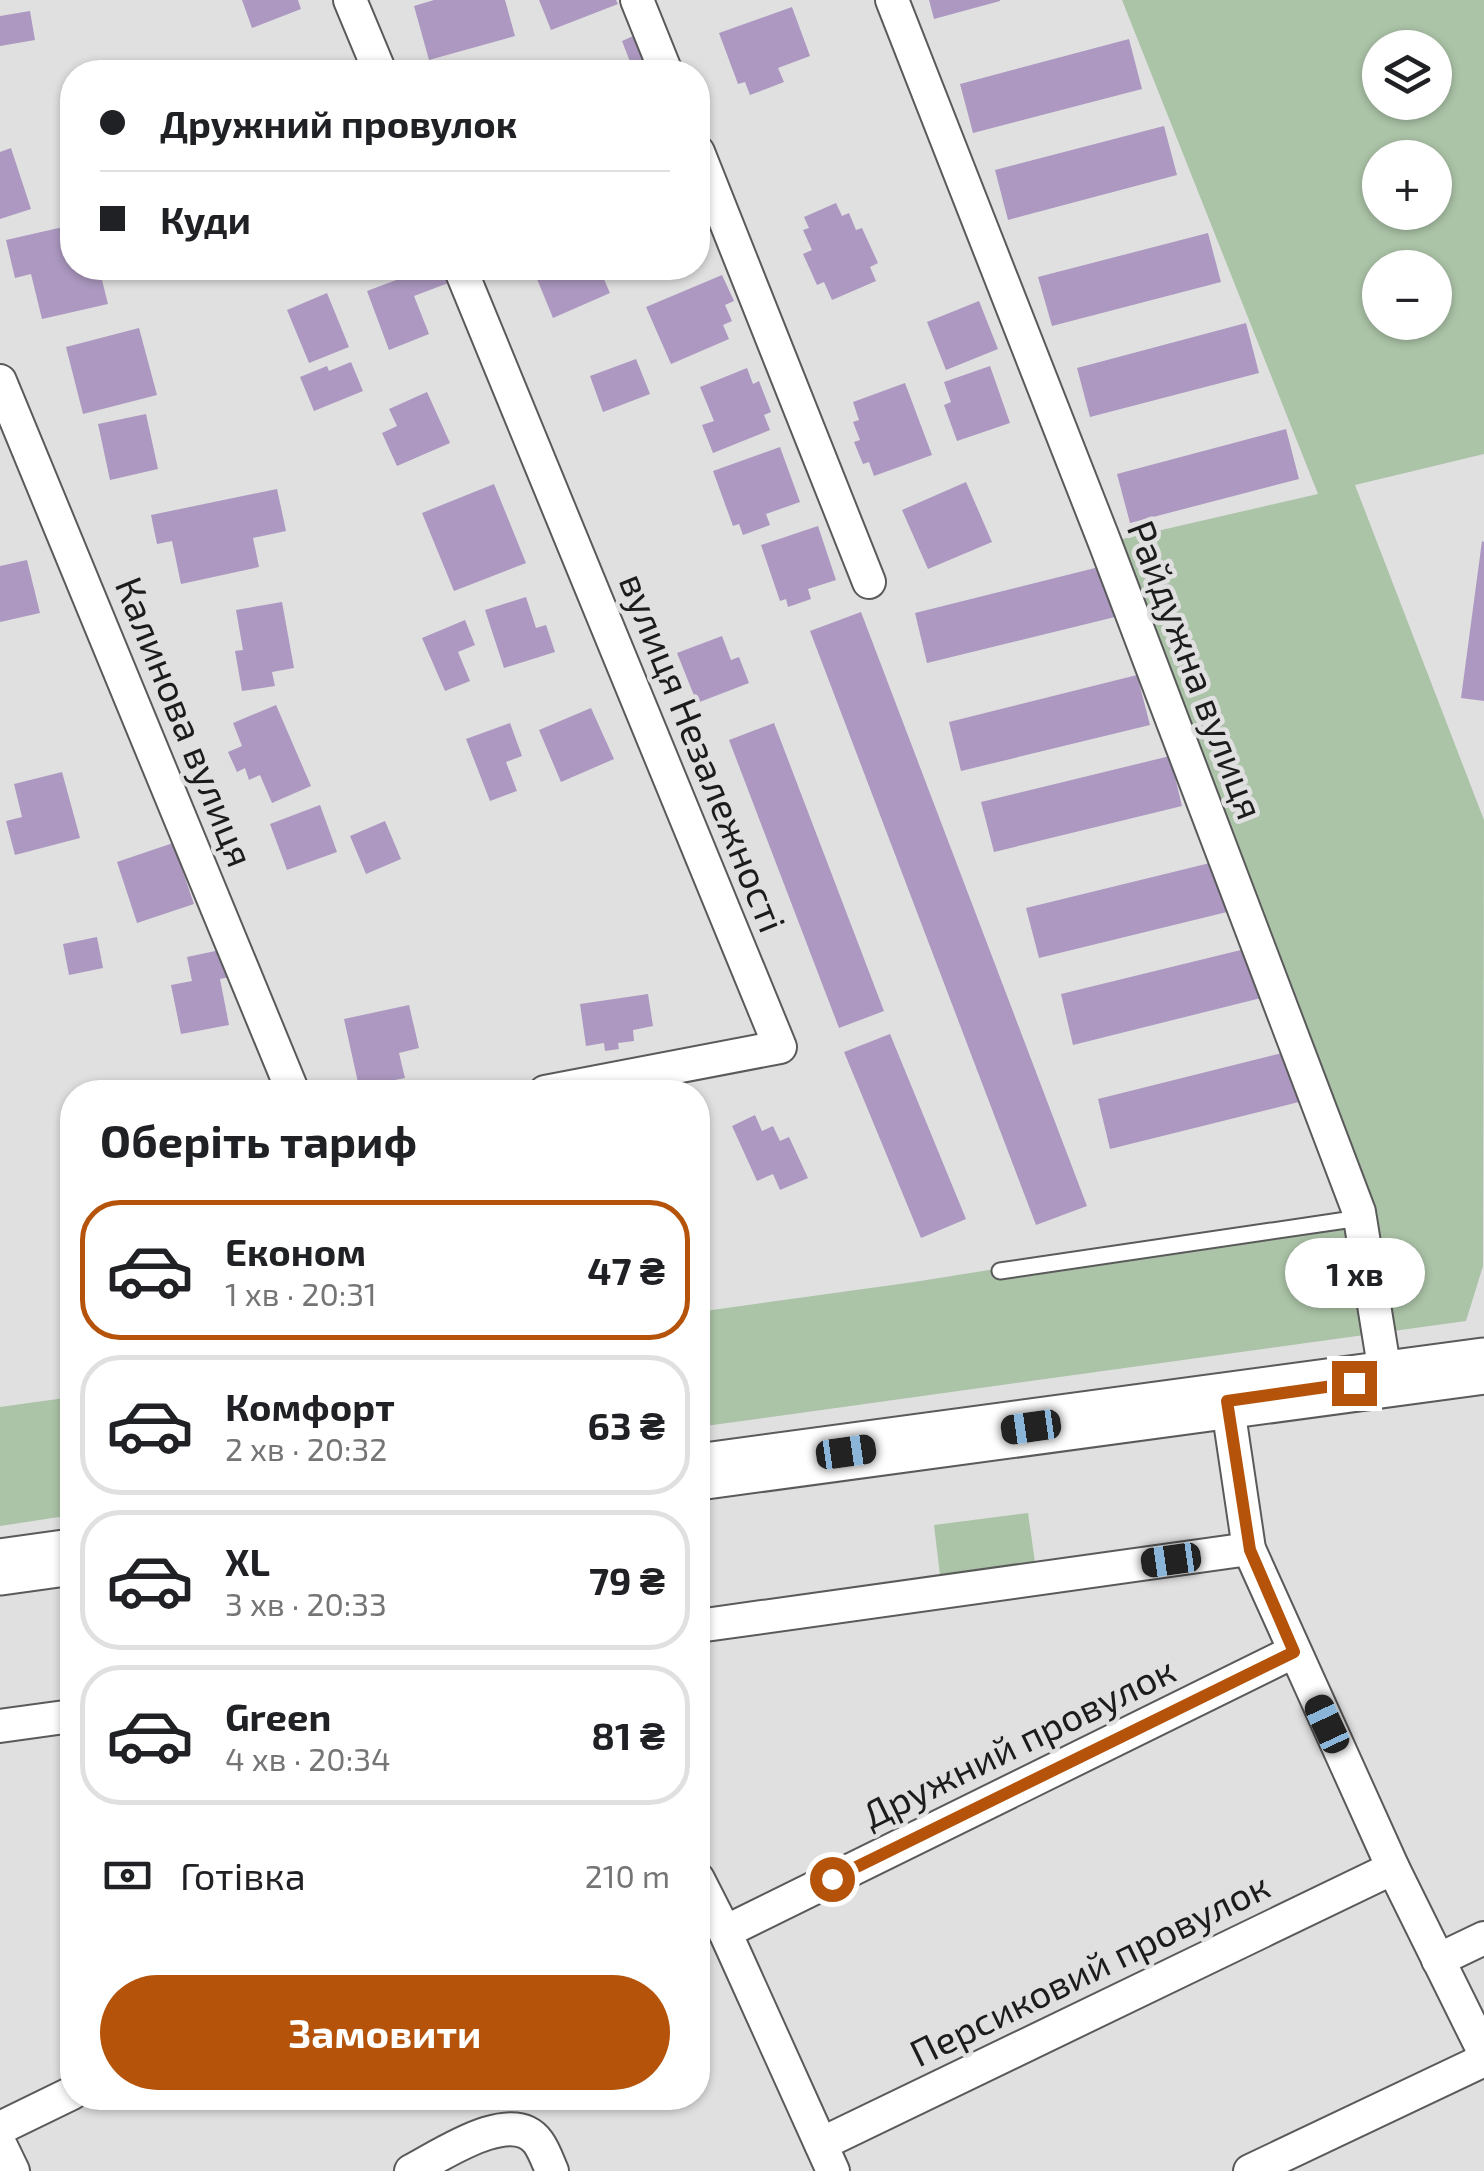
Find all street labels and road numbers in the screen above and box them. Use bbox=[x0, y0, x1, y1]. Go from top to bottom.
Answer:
street label: Райдужна вулиця bbox=[1119, 514, 1275, 825]
street label: вулиця Незалежності bbox=[611, 566, 797, 938]
street label: Калинова вулиця bbox=[107, 570, 265, 873]
street label: Дружний провулок bbox=[854, 1645, 1182, 1837]
street label: Персиковий провулок bbox=[902, 1861, 1276, 2075]

